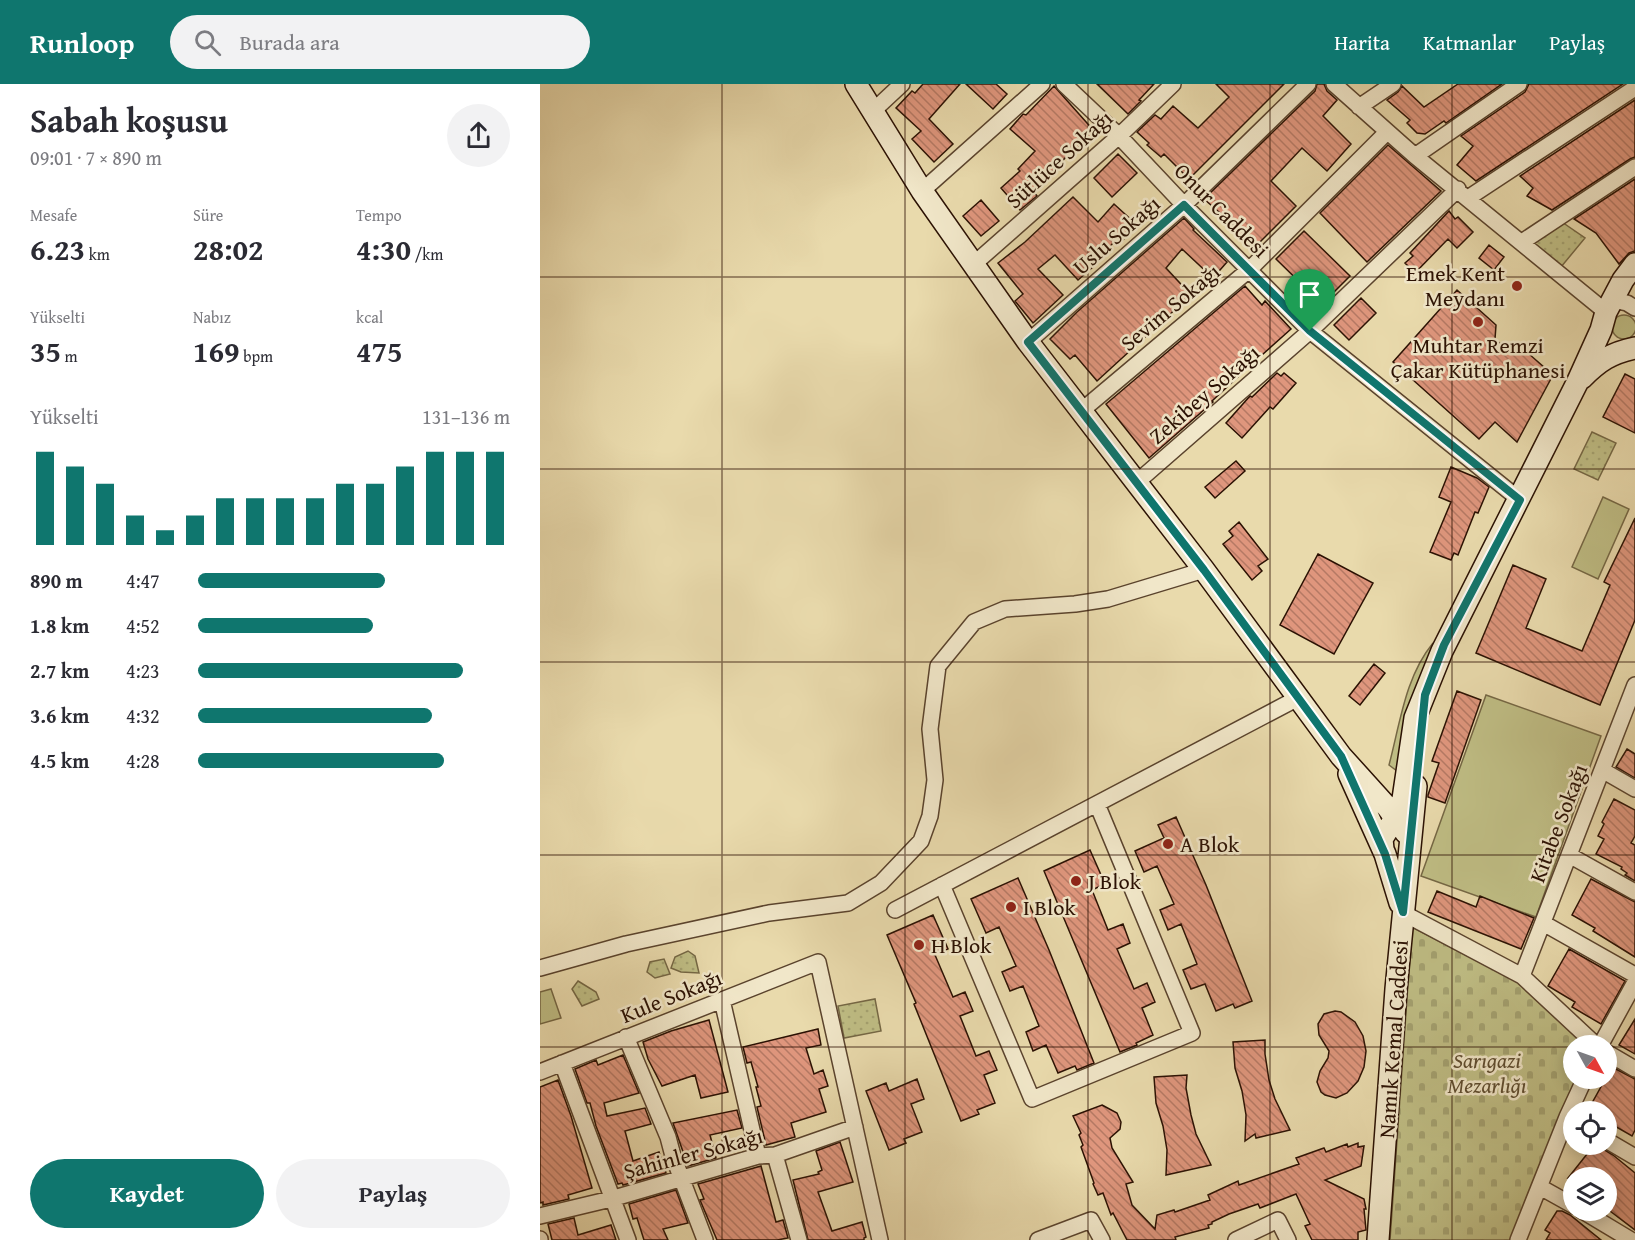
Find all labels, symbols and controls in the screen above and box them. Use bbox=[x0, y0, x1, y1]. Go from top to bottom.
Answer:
search box bbox=[170, 15, 590, 69]
text: Runloop bbox=[30, 22, 134, 63]
icon: search bbox=[191, 26, 224, 59]
text: Burada ara bbox=[239, 26, 340, 58]
text: Harita bbox=[1334, 27, 1390, 58]
text: Katmanlar bbox=[1423, 27, 1516, 58]
text: Paylaş bbox=[1549, 27, 1605, 58]
text: Sabah koşusu bbox=[30, 96, 228, 144]
street label: Sütlüce Sokağı bbox=[998, 102, 1120, 216]
button: share bbox=[447, 104, 510, 167]
text: 09:01 · 7 × 890 m bbox=[30, 143, 162, 172]
street label: Onur Caddesi bbox=[1167, 155, 1277, 265]
street label: Uslu Sokağı bbox=[1065, 188, 1167, 282]
text: Mesafe bbox=[30, 203, 77, 227]
text: Süre bbox=[193, 203, 223, 227]
text: Tempo bbox=[356, 203, 402, 227]
text: 6.23 bbox=[30, 227, 85, 271]
text: 28:02 bbox=[193, 227, 264, 271]
text: 4:30 bbox=[356, 227, 411, 271]
text: km bbox=[85, 242, 110, 266]
text: /km bbox=[411, 242, 443, 266]
street label: Sevim Sokağı bbox=[1113, 256, 1227, 358]
place label: Emek Kent Meydanı bbox=[1406, 257, 1505, 314]
pin bbox=[1284, 269, 1335, 331]
icon: arrive bbox=[1293, 278, 1326, 311]
marker: Emek Kent Meydanı bbox=[1510, 279, 1524, 293]
text: Yükselti bbox=[30, 305, 85, 329]
text: Nabız bbox=[193, 305, 231, 329]
text: kcal bbox=[356, 305, 383, 329]
marker: Muhtar Remzi Çakar Kütüphanesi bbox=[1471, 315, 1485, 329]
text: 35 bbox=[30, 329, 61, 373]
text: 169 bbox=[193, 329, 240, 373]
text: 475 bbox=[356, 329, 403, 373]
place label: Muhtar Remzi Çakar Kütüphanesi bbox=[1391, 329, 1565, 386]
street label: Zekibey Sokağı bbox=[1142, 337, 1266, 451]
text: m bbox=[61, 344, 78, 368]
text: bpm bbox=[240, 344, 273, 368]
text: Yükselti bbox=[30, 402, 99, 431]
text: 131–136 m bbox=[422, 402, 510, 431]
text: 890 m bbox=[30, 566, 83, 595]
text: 4:47 bbox=[126, 566, 160, 595]
text: 1.8 km bbox=[30, 611, 89, 640]
text: 4:52 bbox=[126, 611, 160, 640]
text: 2.7 km bbox=[30, 656, 89, 685]
text: 4:23 bbox=[126, 656, 160, 685]
text: 3.6 km bbox=[30, 701, 89, 730]
text: 4:32 bbox=[126, 701, 160, 730]
text: 4.5 km bbox=[30, 746, 89, 775]
text: 4:28 bbox=[126, 746, 160, 775]
street label: Kitabe Sokağı bbox=[1521, 759, 1595, 887]
place label: A Blok bbox=[1180, 828, 1240, 860]
marker: A Blok bbox=[1161, 837, 1175, 851]
place label: J Blok bbox=[1085, 865, 1142, 897]
marker: J Blok bbox=[1069, 874, 1083, 888]
place label: I Blok bbox=[1023, 891, 1076, 923]
marker: I Blok bbox=[1004, 900, 1018, 914]
place label: H Blok bbox=[931, 929, 992, 961]
marker: H Blok bbox=[912, 938, 926, 952]
street label: Namık Kemal Caddesi bbox=[1370, 939, 1416, 1139]
street label: Kule Sokağı bbox=[615, 961, 727, 1031]
north arrow bbox=[1563, 1035, 1617, 1089]
map controls bbox=[1563, 1035, 1617, 1221]
park label: Sarıgazi Mezarlığı bbox=[1448, 1044, 1527, 1101]
button: locate bbox=[1563, 1101, 1617, 1155]
street label: Şahinler Sokağı bbox=[620, 1119, 766, 1187]
button: Kaydet bbox=[30, 1159, 264, 1228]
button: Paylaş bbox=[276, 1159, 510, 1228]
button: layers bbox=[1563, 1167, 1617, 1221]

